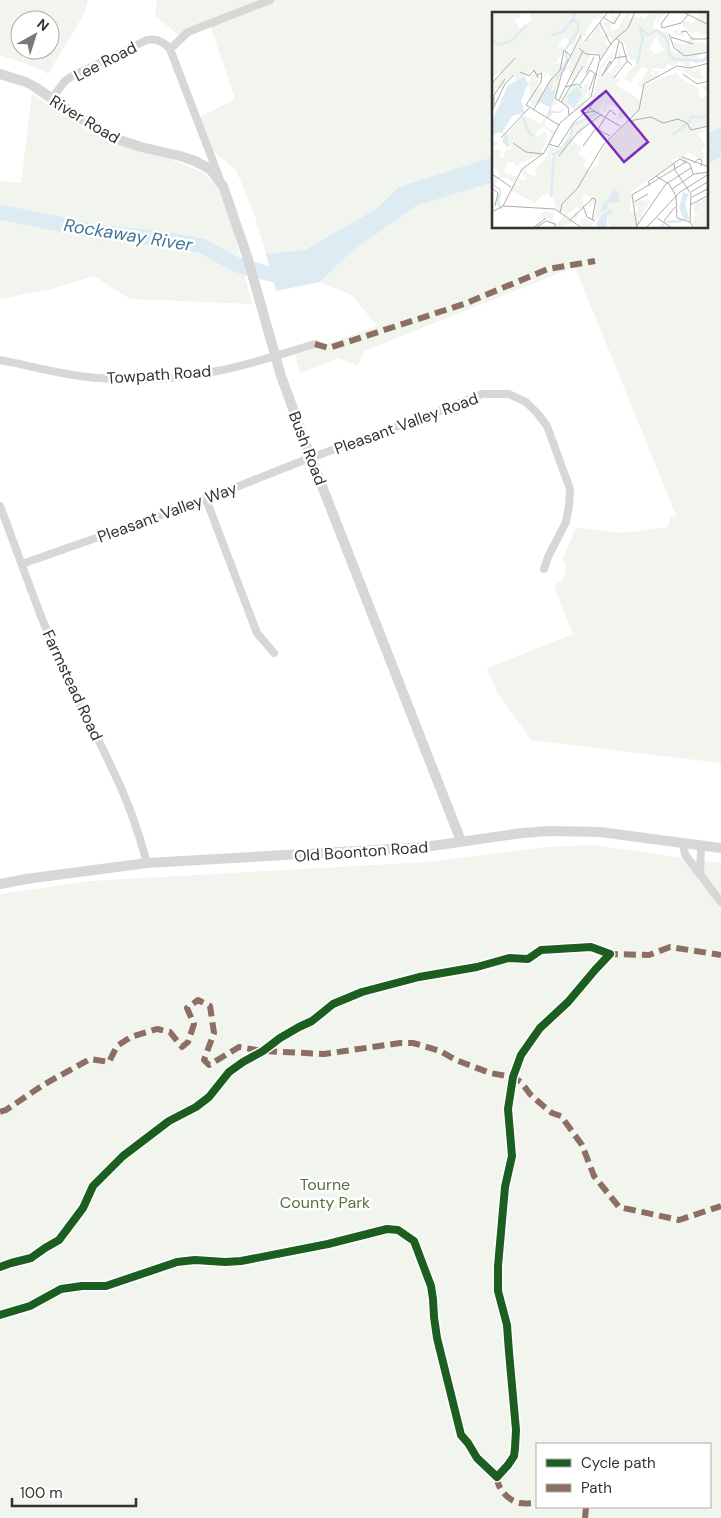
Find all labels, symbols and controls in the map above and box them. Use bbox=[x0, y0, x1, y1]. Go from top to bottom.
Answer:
north arrow bbox=[10, 10, 60, 60]
inset map bbox=[492, 12, 708, 229]
text: N bbox=[34, 15, 53, 35]
street label: Lee Road bbox=[70, 37, 140, 86]
street label: River Road bbox=[46, 90, 124, 148]
water label: Rockaway River bbox=[62, 213, 195, 257]
street label: Towpath Road bbox=[106, 360, 212, 389]
street label: Pleasant Valley Road bbox=[331, 388, 481, 459]
street label: Bush Road bbox=[284, 408, 331, 488]
street label: Pleasant Valley Way bbox=[95, 477, 240, 547]
street label: Farmstead Road bbox=[38, 626, 107, 744]
street label: Old Boonton Road bbox=[293, 836, 429, 867]
park label: Tourne County Park bbox=[280, 1174, 370, 1213]
legend bbox=[536, 1443, 711, 1508]
text: Cycle path bbox=[581, 1453, 656, 1473]
scale bar bbox=[12, 1476, 136, 1508]
text: Path bbox=[581, 1478, 612, 1498]
text: 100 m bbox=[20, 1483, 63, 1503]

